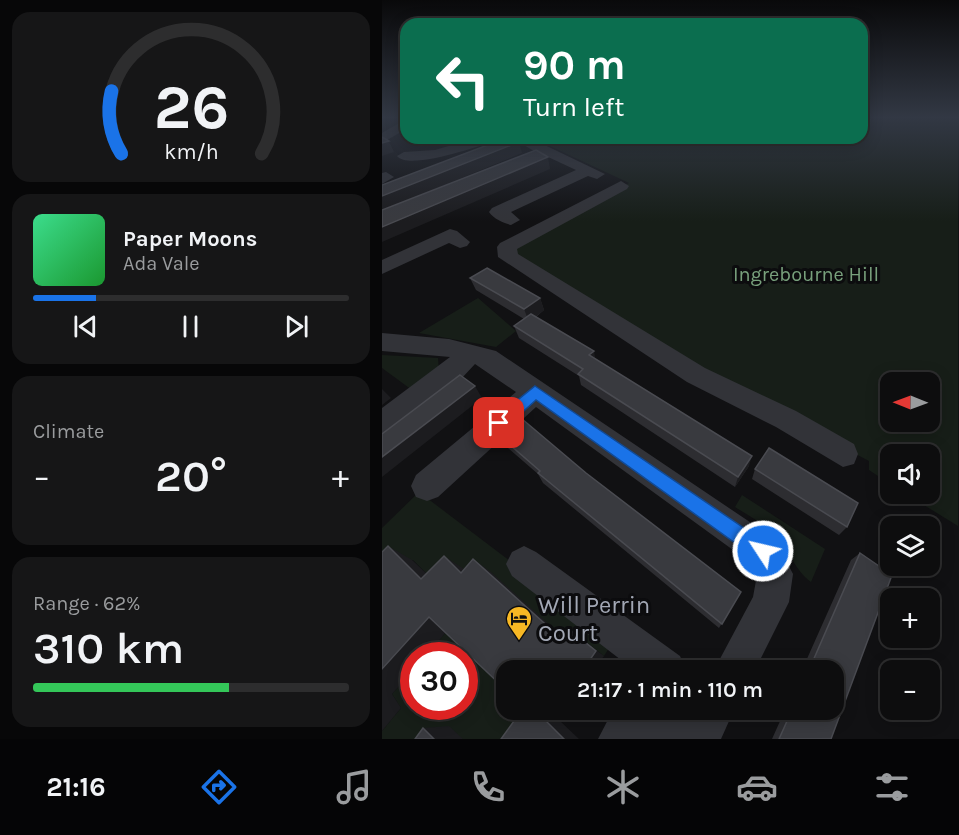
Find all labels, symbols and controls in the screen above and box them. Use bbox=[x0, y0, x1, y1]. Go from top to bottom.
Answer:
text: 90 m bbox=[523, 40, 626, 90]
icon: left bbox=[424, 42, 502, 120]
text: 26 bbox=[153, 71, 229, 144]
text: Turn left bbox=[523, 91, 624, 123]
text: km/h bbox=[164, 139, 218, 164]
text: Paper Moons bbox=[123, 226, 257, 252]
text: Ada Vale bbox=[123, 252, 200, 275]
park label: Ingrebourne Hill bbox=[733, 263, 879, 286]
icon: previous bbox=[69, 310, 102, 343]
icon: pause bbox=[174, 310, 207, 343]
icon: next bbox=[280, 310, 313, 343]
north arrow bbox=[880, 372, 940, 432]
map controls bbox=[880, 372, 940, 720]
pin bbox=[473, 397, 524, 448]
icon: arrive bbox=[482, 406, 515, 439]
text: Climate bbox=[33, 420, 104, 443]
button: sound bbox=[880, 444, 940, 504]
text: 20° bbox=[155, 450, 227, 502]
text: − bbox=[33, 457, 50, 495]
text: + bbox=[332, 457, 349, 495]
button: layers bbox=[880, 516, 940, 576]
position arrow bbox=[731, 519, 795, 583]
button: + bbox=[880, 588, 940, 648]
place label: Will Perrin Court bbox=[538, 591, 650, 647]
text: Range · 62% bbox=[33, 592, 141, 615]
hotel icon: Will Perrin Court bbox=[504, 604, 534, 642]
text: 310 km bbox=[33, 622, 184, 674]
speed limit sign: 30 bbox=[400, 642, 478, 720]
button: − bbox=[880, 660, 940, 720]
text: 21:17 · 1 min · 110 m bbox=[577, 677, 763, 703]
icon: directions bbox=[198, 766, 240, 808]
icon: music bbox=[333, 766, 375, 808]
icon: phone bbox=[467, 766, 509, 808]
icon: climate bbox=[602, 766, 644, 808]
icon: car bbox=[736, 766, 778, 808]
icon: filters bbox=[871, 766, 913, 808]
text: 21:16 bbox=[46, 771, 106, 803]

